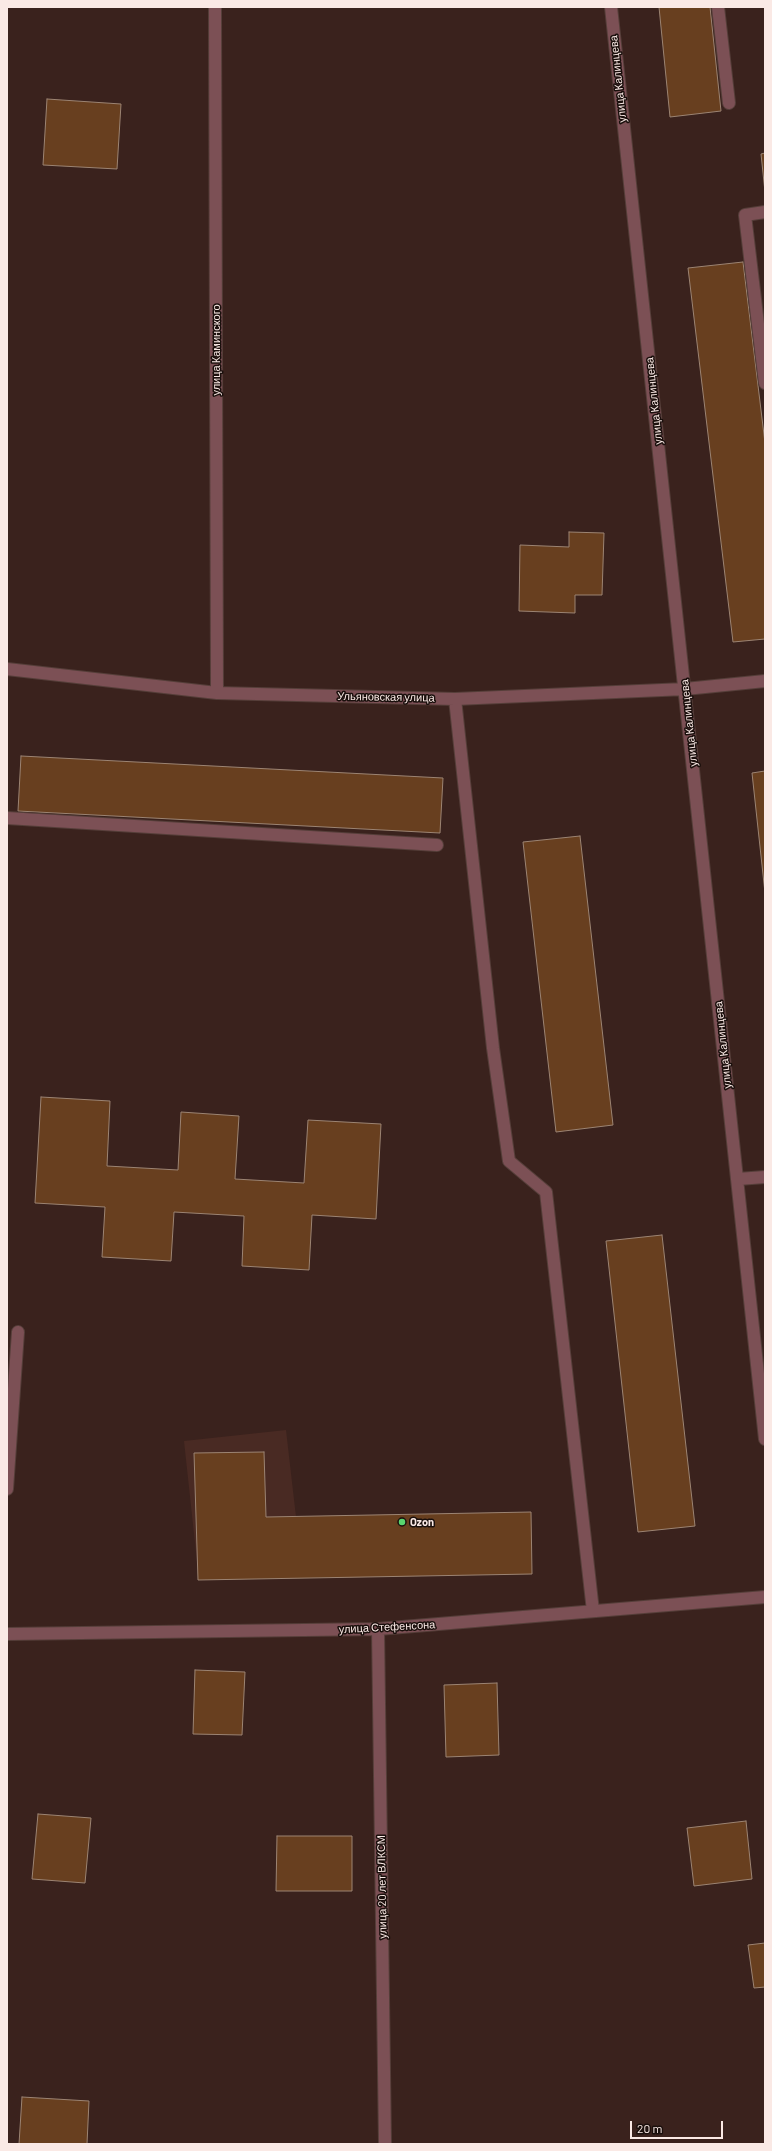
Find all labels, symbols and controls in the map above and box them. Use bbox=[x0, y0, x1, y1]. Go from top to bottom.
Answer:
street label: улица Калинцева bbox=[607, 35, 629, 123]
street label: улица Каминского bbox=[209, 304, 223, 396]
street label: улица Калинцева bbox=[643, 357, 665, 445]
street label: улица Калинцева bbox=[678, 679, 700, 767]
street label: Ульяновская улица bbox=[337, 690, 435, 704]
street label: улица Калинцева bbox=[712, 1001, 734, 1089]
place label: Ozon bbox=[410, 1515, 434, 1529]
marker: Ozon bbox=[397, 1517, 407, 1527]
street label: улица Стефенсона bbox=[338, 1618, 436, 1636]
street label: улица 20 лет ВЛКСМ bbox=[374, 1835, 390, 1939]
scale bar bbox=[632, 2113, 725, 2139]
text: 20 m bbox=[637, 2121, 663, 2135]

